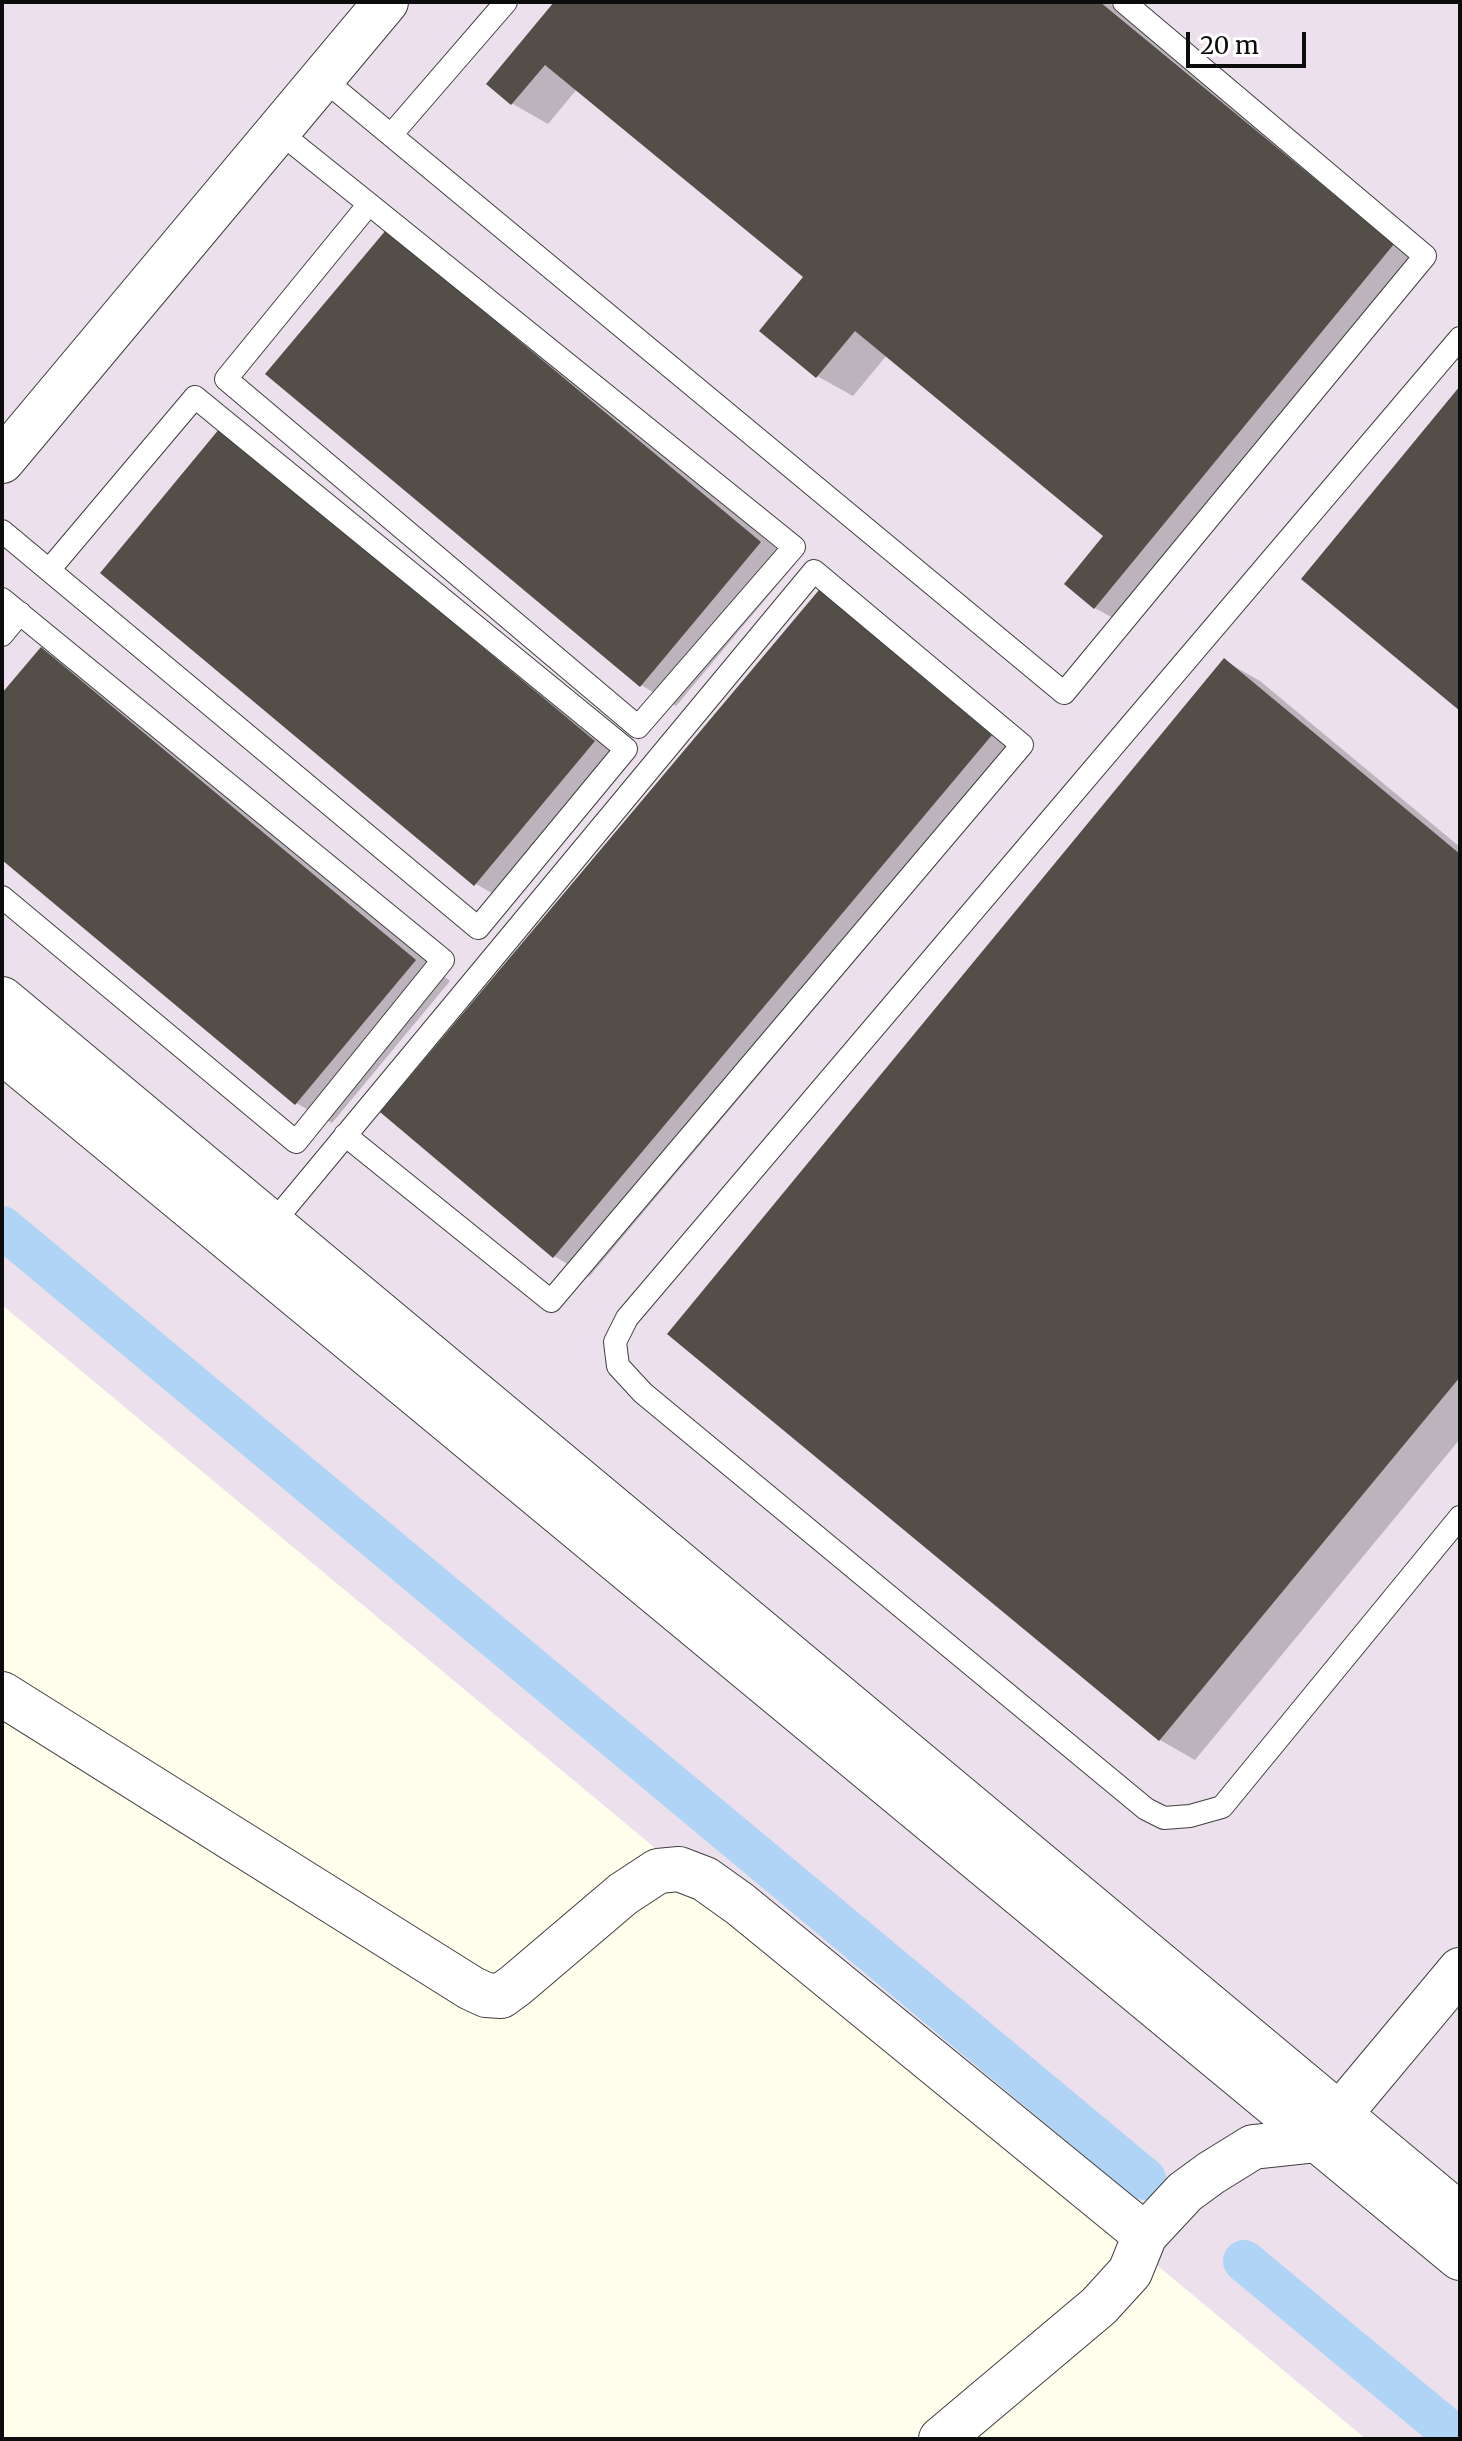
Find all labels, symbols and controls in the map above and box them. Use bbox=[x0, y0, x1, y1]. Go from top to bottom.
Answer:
scale bar bbox=[1190, 16, 1310, 66]
text: 20 m bbox=[1200, 30, 1259, 61]

